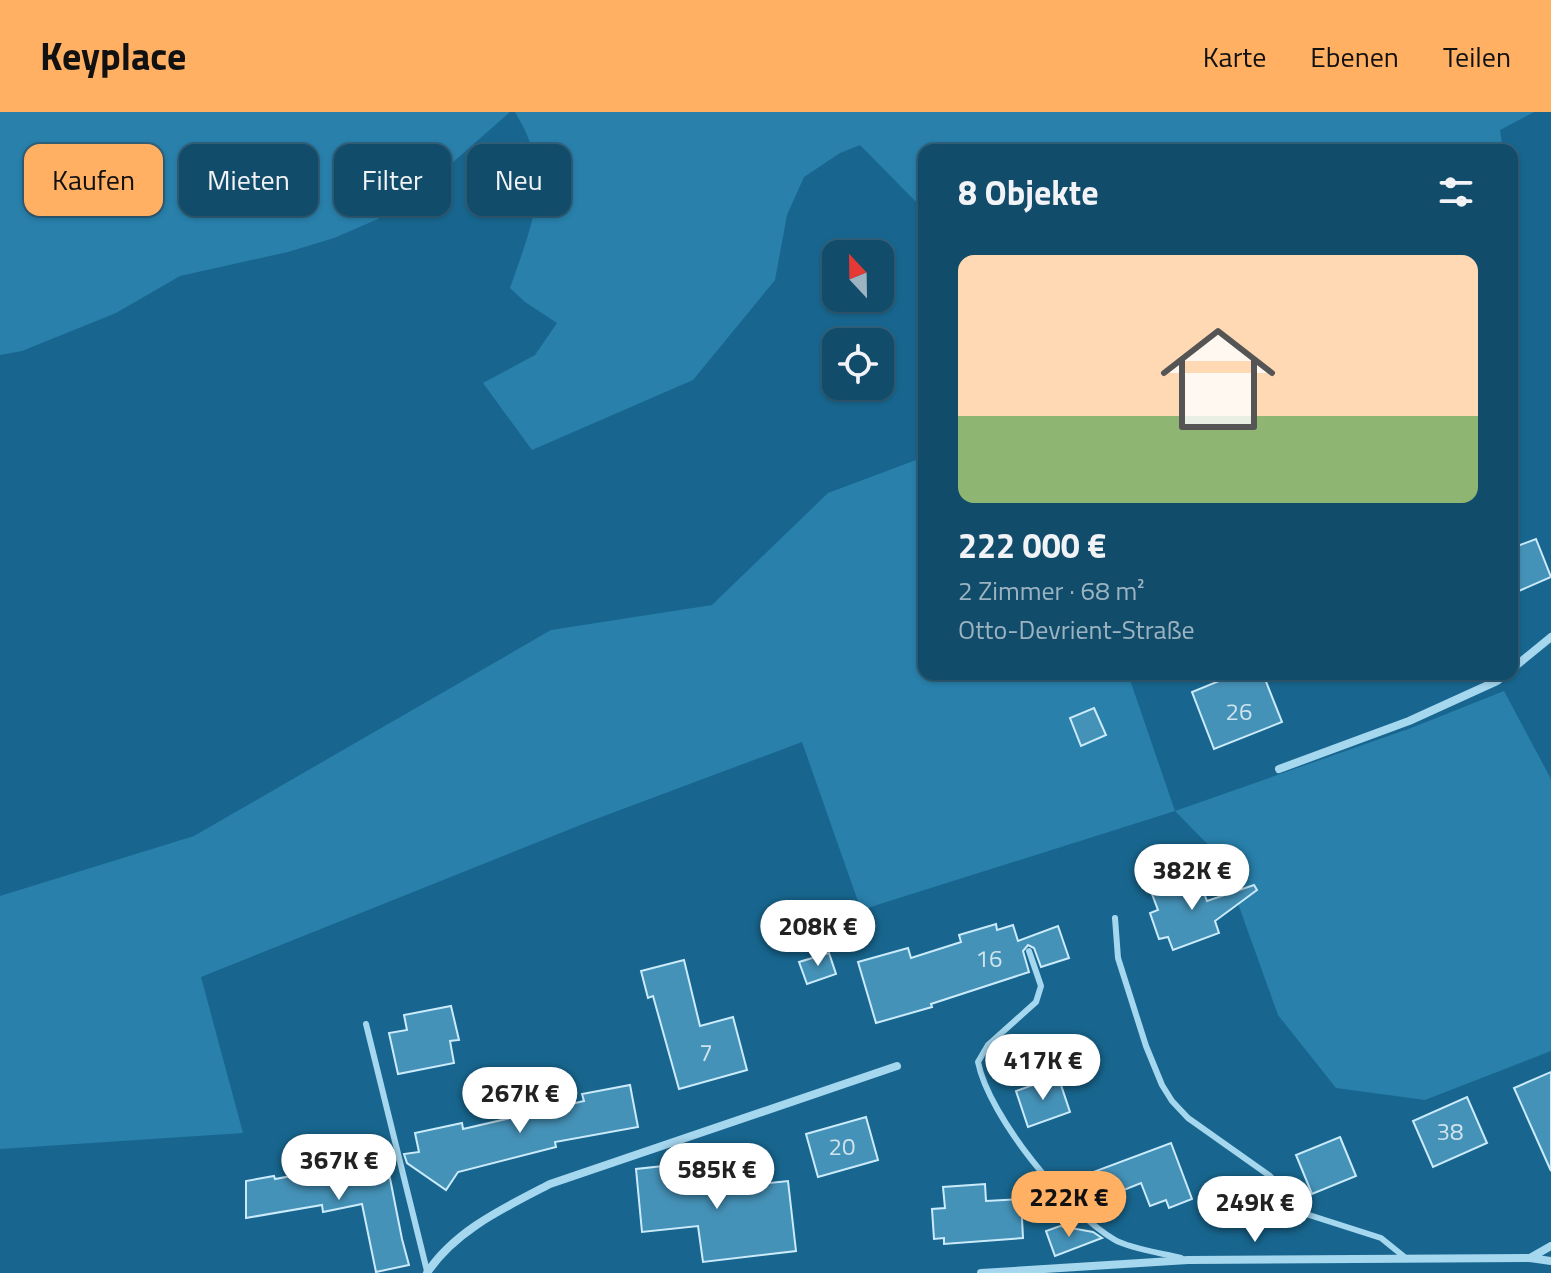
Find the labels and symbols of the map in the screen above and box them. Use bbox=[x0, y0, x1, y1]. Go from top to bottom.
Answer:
north arrow bbox=[822, 240, 894, 312]
house number: 26 bbox=[1226, 693, 1252, 729]
pin: 382K € bbox=[1127, 844, 1257, 912]
pin: 208K € bbox=[753, 900, 883, 968]
house number: 16 bbox=[976, 940, 1002, 976]
house number: 7 bbox=[699, 1034, 713, 1070]
pin: 417K € bbox=[978, 1034, 1108, 1102]
pin: 267K € bbox=[455, 1067, 585, 1135]
house number: 38 bbox=[1437, 1113, 1463, 1149]
house number: 20 bbox=[829, 1128, 855, 1164]
pin: 367K € bbox=[274, 1134, 404, 1202]
pin: 585K € bbox=[652, 1143, 782, 1211]
pin: 222K € bbox=[1004, 1171, 1134, 1239]
pin: 249K € bbox=[1190, 1176, 1320, 1244]

